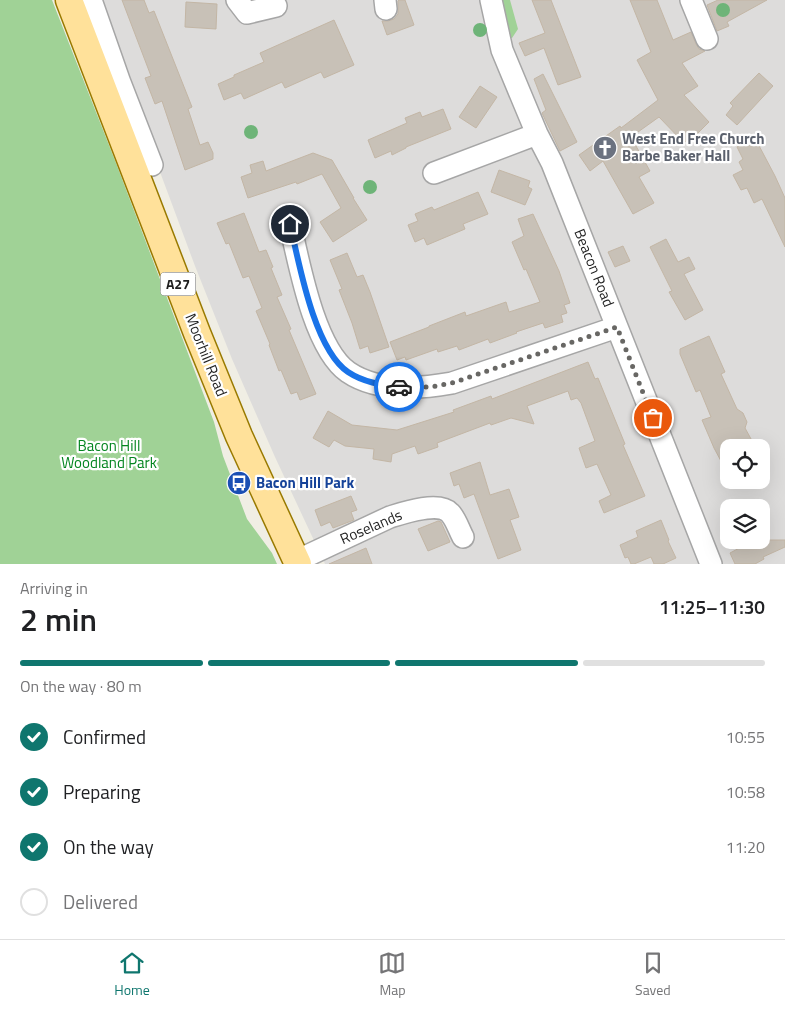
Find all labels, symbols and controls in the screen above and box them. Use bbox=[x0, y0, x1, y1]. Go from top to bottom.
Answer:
place label: West End Free Church Barbe Baker Hall bbox=[622, 127, 765, 167]
church icon: West End Free Church Barbe Baker Hall bbox=[592, 135, 618, 161]
pin bbox=[269, 203, 311, 245]
icon: home bbox=[276, 210, 304, 238]
street label: Beacon Road bbox=[568, 225, 621, 310]
road number: A27 bbox=[160, 272, 196, 296]
street label: Moorhill Road bbox=[179, 310, 234, 400]
courier bbox=[374, 362, 424, 412]
icon: car bbox=[385, 373, 413, 401]
pin bbox=[632, 397, 674, 439]
icon: bag bbox=[639, 404, 667, 432]
park label: Bacon Hill Woodland Park bbox=[61, 434, 157, 474]
map controls bbox=[720, 439, 770, 549]
button: locate bbox=[720, 439, 770, 489]
bus stop icon: Bacon Hill Park bbox=[226, 470, 252, 496]
place label: Bacon Hill Park bbox=[256, 471, 354, 494]
button: layers bbox=[720, 499, 770, 549]
street label: Roselands bbox=[336, 503, 405, 550]
text: Arriving in bbox=[20, 576, 88, 600]
text: 11:25–11:30 bbox=[659, 592, 765, 621]
text: 2 min bbox=[20, 595, 97, 643]
text: On the way · 80 m bbox=[20, 674, 142, 698]
text: Confirmed bbox=[63, 722, 146, 751]
icon: check bbox=[20, 723, 48, 751]
text: 10:55 bbox=[726, 725, 765, 749]
text: Preparing bbox=[63, 777, 140, 806]
icon: check bbox=[20, 778, 48, 806]
text: 10:58 bbox=[726, 780, 765, 804]
text: On the way bbox=[63, 832, 154, 861]
icon: check bbox=[20, 833, 48, 861]
text: 11:20 bbox=[726, 835, 765, 859]
text: Delivered bbox=[63, 887, 138, 916]
tab: Home bbox=[114, 949, 150, 1000]
tab: Map bbox=[378, 949, 406, 1000]
tab: Saved bbox=[635, 949, 671, 1000]

